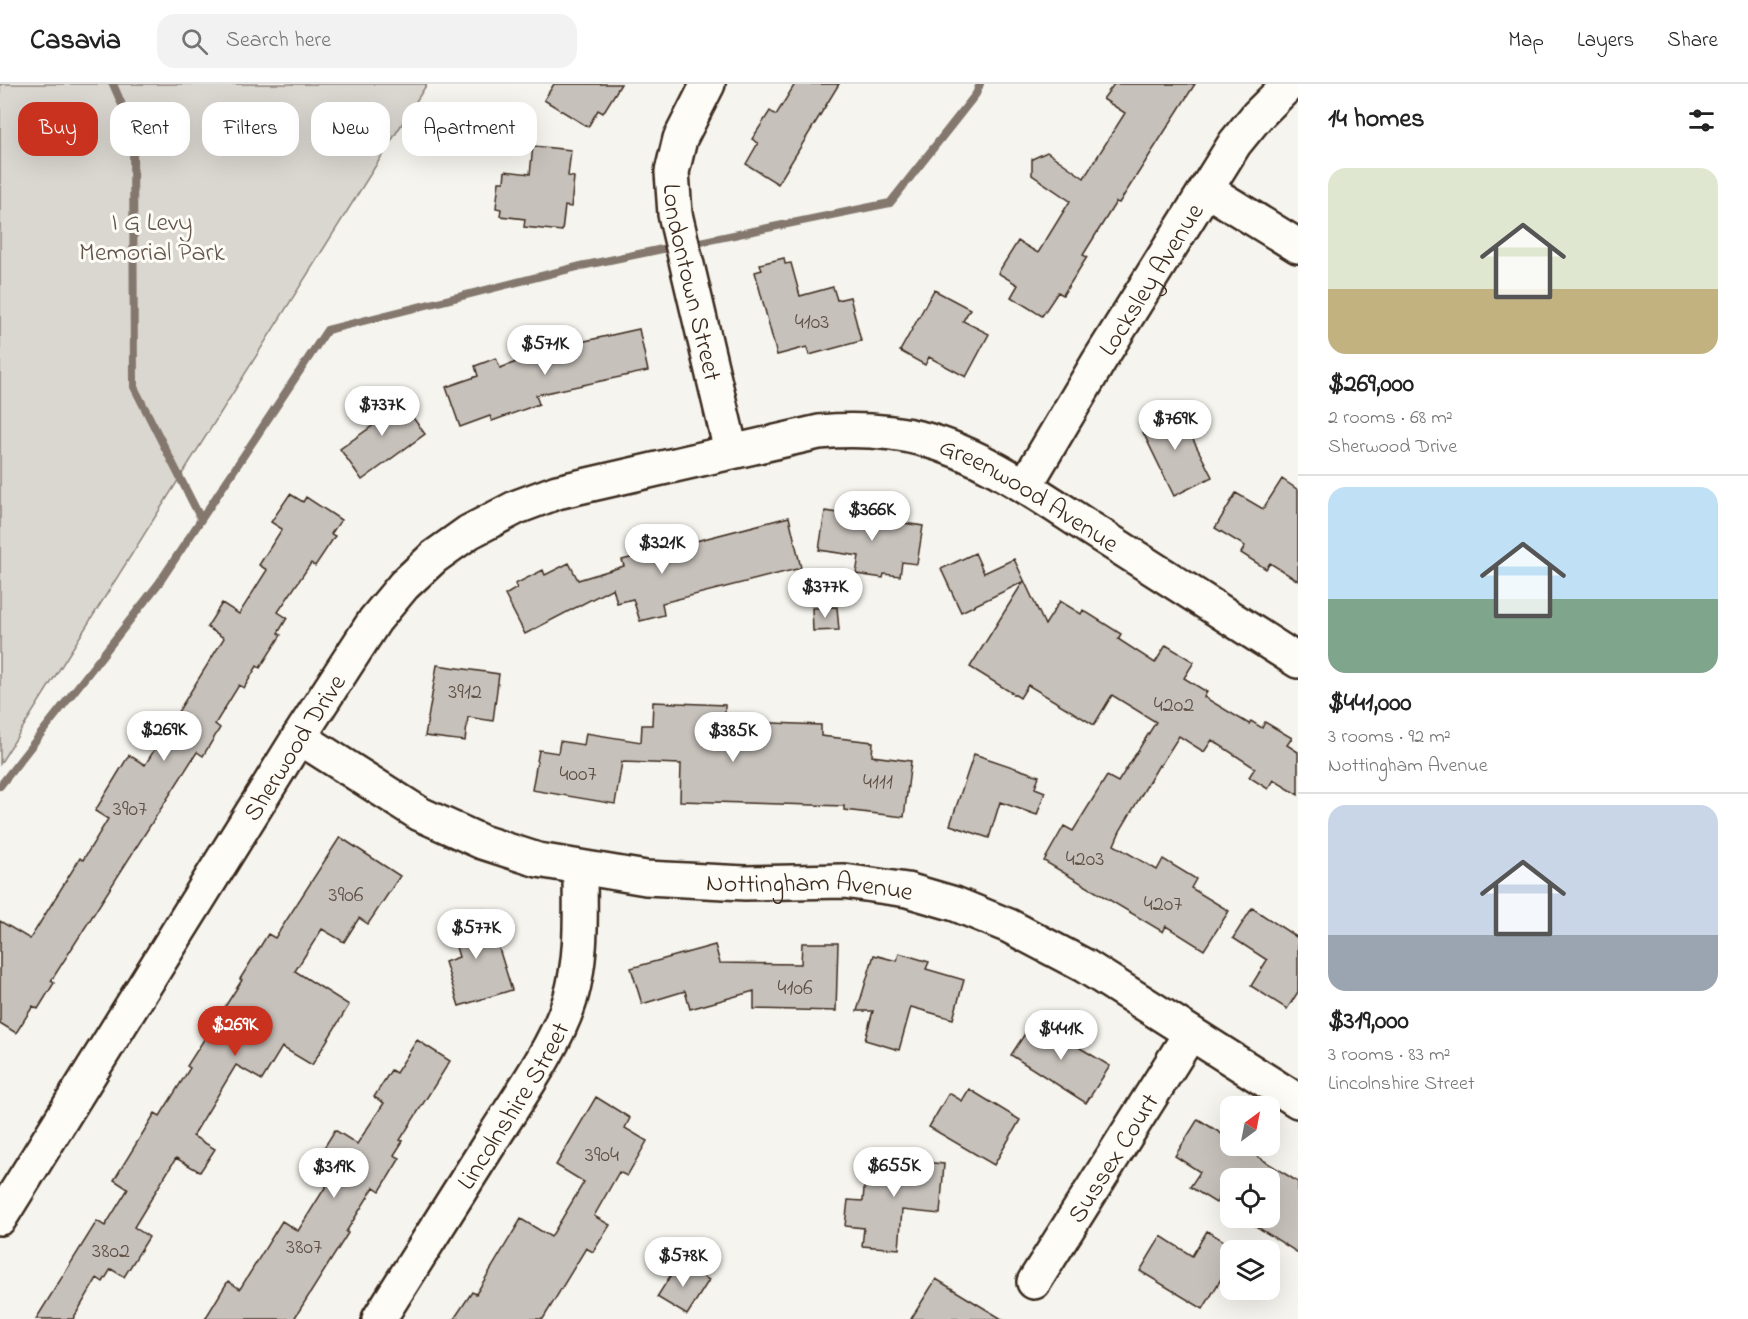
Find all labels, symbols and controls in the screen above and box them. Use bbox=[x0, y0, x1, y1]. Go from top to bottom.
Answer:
search box bbox=[157, 14, 577, 68]
text: Casavia bbox=[30, 21, 121, 62]
icon: search bbox=[178, 25, 211, 58]
text: Search here bbox=[226, 25, 331, 57]
text: Map bbox=[1508, 26, 1544, 56]
text: Layers bbox=[1577, 26, 1634, 56]
text: Share bbox=[1667, 26, 1718, 56]
text: 14 homes bbox=[1328, 101, 1424, 139]
chip: Buy bbox=[18, 102, 98, 156]
chip: Rent bbox=[110, 102, 190, 156]
chip: Filters bbox=[202, 102, 299, 156]
chip: New bbox=[311, 102, 390, 156]
chip: Apartment bbox=[402, 102, 537, 156]
icon: filters bbox=[1685, 104, 1718, 137]
street label: Londontown Street bbox=[651, 183, 730, 386]
street label: Locksley Avenue bbox=[1091, 196, 1215, 364]
park label: I G Levy Memorial Park bbox=[79, 205, 225, 273]
icon: home bbox=[1469, 207, 1577, 315]
house number: 4103 bbox=[795, 307, 829, 339]
pin: $571K bbox=[503, 325, 587, 376]
text: $571K bbox=[521, 330, 569, 359]
text: $269,000 bbox=[1328, 366, 1414, 404]
pin: $737K bbox=[340, 386, 424, 437]
text: $737K bbox=[359, 391, 405, 420]
pin: $769K bbox=[1133, 400, 1217, 451]
text: 2 rooms · 68 m² bbox=[1328, 404, 1453, 433]
text: $769K bbox=[1153, 405, 1197, 434]
street label: Greenwood Avenue bbox=[933, 429, 1126, 564]
text: Sherwood Drive bbox=[1328, 433, 1457, 462]
pin: $366K bbox=[830, 491, 914, 542]
text: $366K bbox=[848, 496, 896, 525]
pin: $321K bbox=[620, 524, 704, 575]
icon: home bbox=[1469, 526, 1577, 634]
text: $321K bbox=[639, 529, 685, 558]
pin: $377K bbox=[783, 568, 867, 619]
text: $377K bbox=[802, 573, 848, 602]
street label: Sherwood Drive bbox=[235, 667, 357, 830]
house number: 3912 bbox=[448, 677, 482, 709]
text: $441,000 bbox=[1328, 685, 1412, 723]
house number: 4202 bbox=[1154, 690, 1194, 722]
pin: $269K bbox=[122, 711, 206, 762]
pin: $385K bbox=[691, 712, 775, 763]
text: $269K bbox=[141, 716, 187, 745]
text: $385K bbox=[709, 717, 758, 746]
text: 3 rooms · 92 m² bbox=[1328, 723, 1451, 752]
text: Nottingham Avenue bbox=[1328, 752, 1488, 781]
house number: 4007 bbox=[559, 759, 597, 791]
house number: 4111 bbox=[863, 767, 893, 799]
house number: 3907 bbox=[113, 794, 147, 826]
house number: 4203 bbox=[1066, 844, 1104, 876]
icon: home bbox=[1469, 844, 1577, 952]
street label: Nottingham Avenue bbox=[705, 864, 918, 913]
house number: 3906 bbox=[329, 880, 364, 912]
house number: 4207 bbox=[1144, 889, 1182, 921]
pin: $577K bbox=[434, 909, 518, 960]
text: $577K bbox=[451, 914, 501, 943]
house number: 4106 bbox=[777, 973, 813, 1005]
text: $319,000 bbox=[1328, 1003, 1409, 1041]
pin: $269K bbox=[193, 1006, 277, 1057]
pin: $441K bbox=[1019, 1010, 1103, 1061]
text: $269K bbox=[212, 1011, 258, 1040]
text: $441K bbox=[1039, 1015, 1083, 1044]
street label: Lincolnshire Street bbox=[449, 1016, 581, 1198]
text: 3 rooms · 83 m² bbox=[1328, 1041, 1450, 1070]
text: Lincolnshire Street bbox=[1328, 1070, 1475, 1099]
street label: Sussex Court bbox=[1060, 1087, 1170, 1232]
north arrow bbox=[1220, 1096, 1280, 1156]
map controls bbox=[1220, 1096, 1280, 1300]
house number: 3904 bbox=[585, 1140, 619, 1172]
pin: $655K bbox=[852, 1147, 936, 1198]
pin: $319K bbox=[292, 1148, 376, 1199]
text: $655K bbox=[867, 1152, 921, 1181]
text: $319K bbox=[313, 1153, 355, 1182]
button: locate bbox=[1220, 1168, 1280, 1228]
house number: 3807 bbox=[286, 1232, 322, 1264]
house number: 3802 bbox=[92, 1236, 130, 1268]
pin: $578K bbox=[641, 1237, 725, 1288]
button: layers bbox=[1220, 1240, 1280, 1300]
text: $578K bbox=[659, 1242, 707, 1271]

